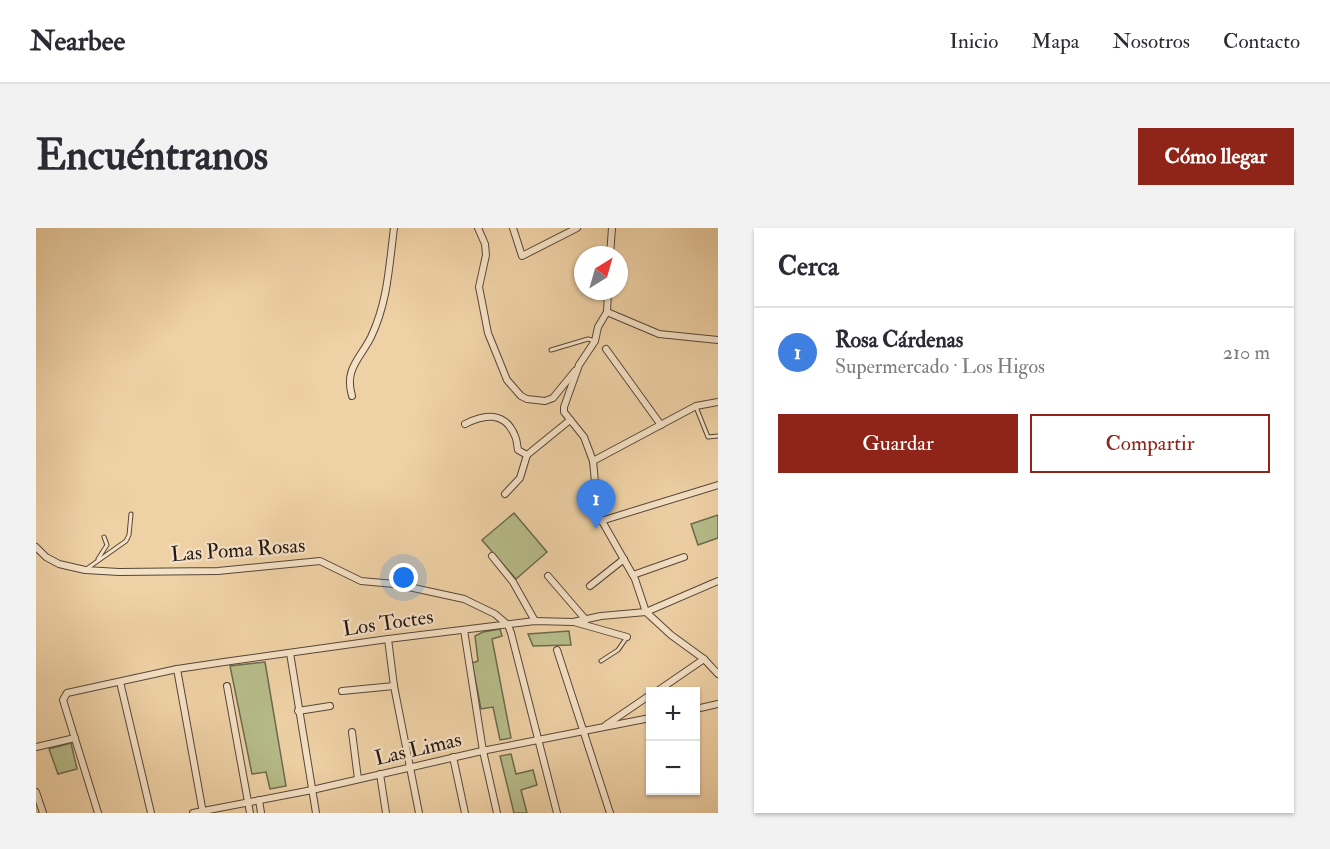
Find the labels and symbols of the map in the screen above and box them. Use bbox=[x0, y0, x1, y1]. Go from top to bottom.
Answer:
north arrow bbox=[574, 246, 628, 300]
pin: 1 bbox=[576, 480, 616, 529]
street label: Las Poma Rosas bbox=[170, 532, 306, 568]
your location bbox=[389, 563, 418, 592]
street label: Los Toctes bbox=[341, 603, 435, 643]
street label: Las Limas bbox=[372, 726, 464, 772]

